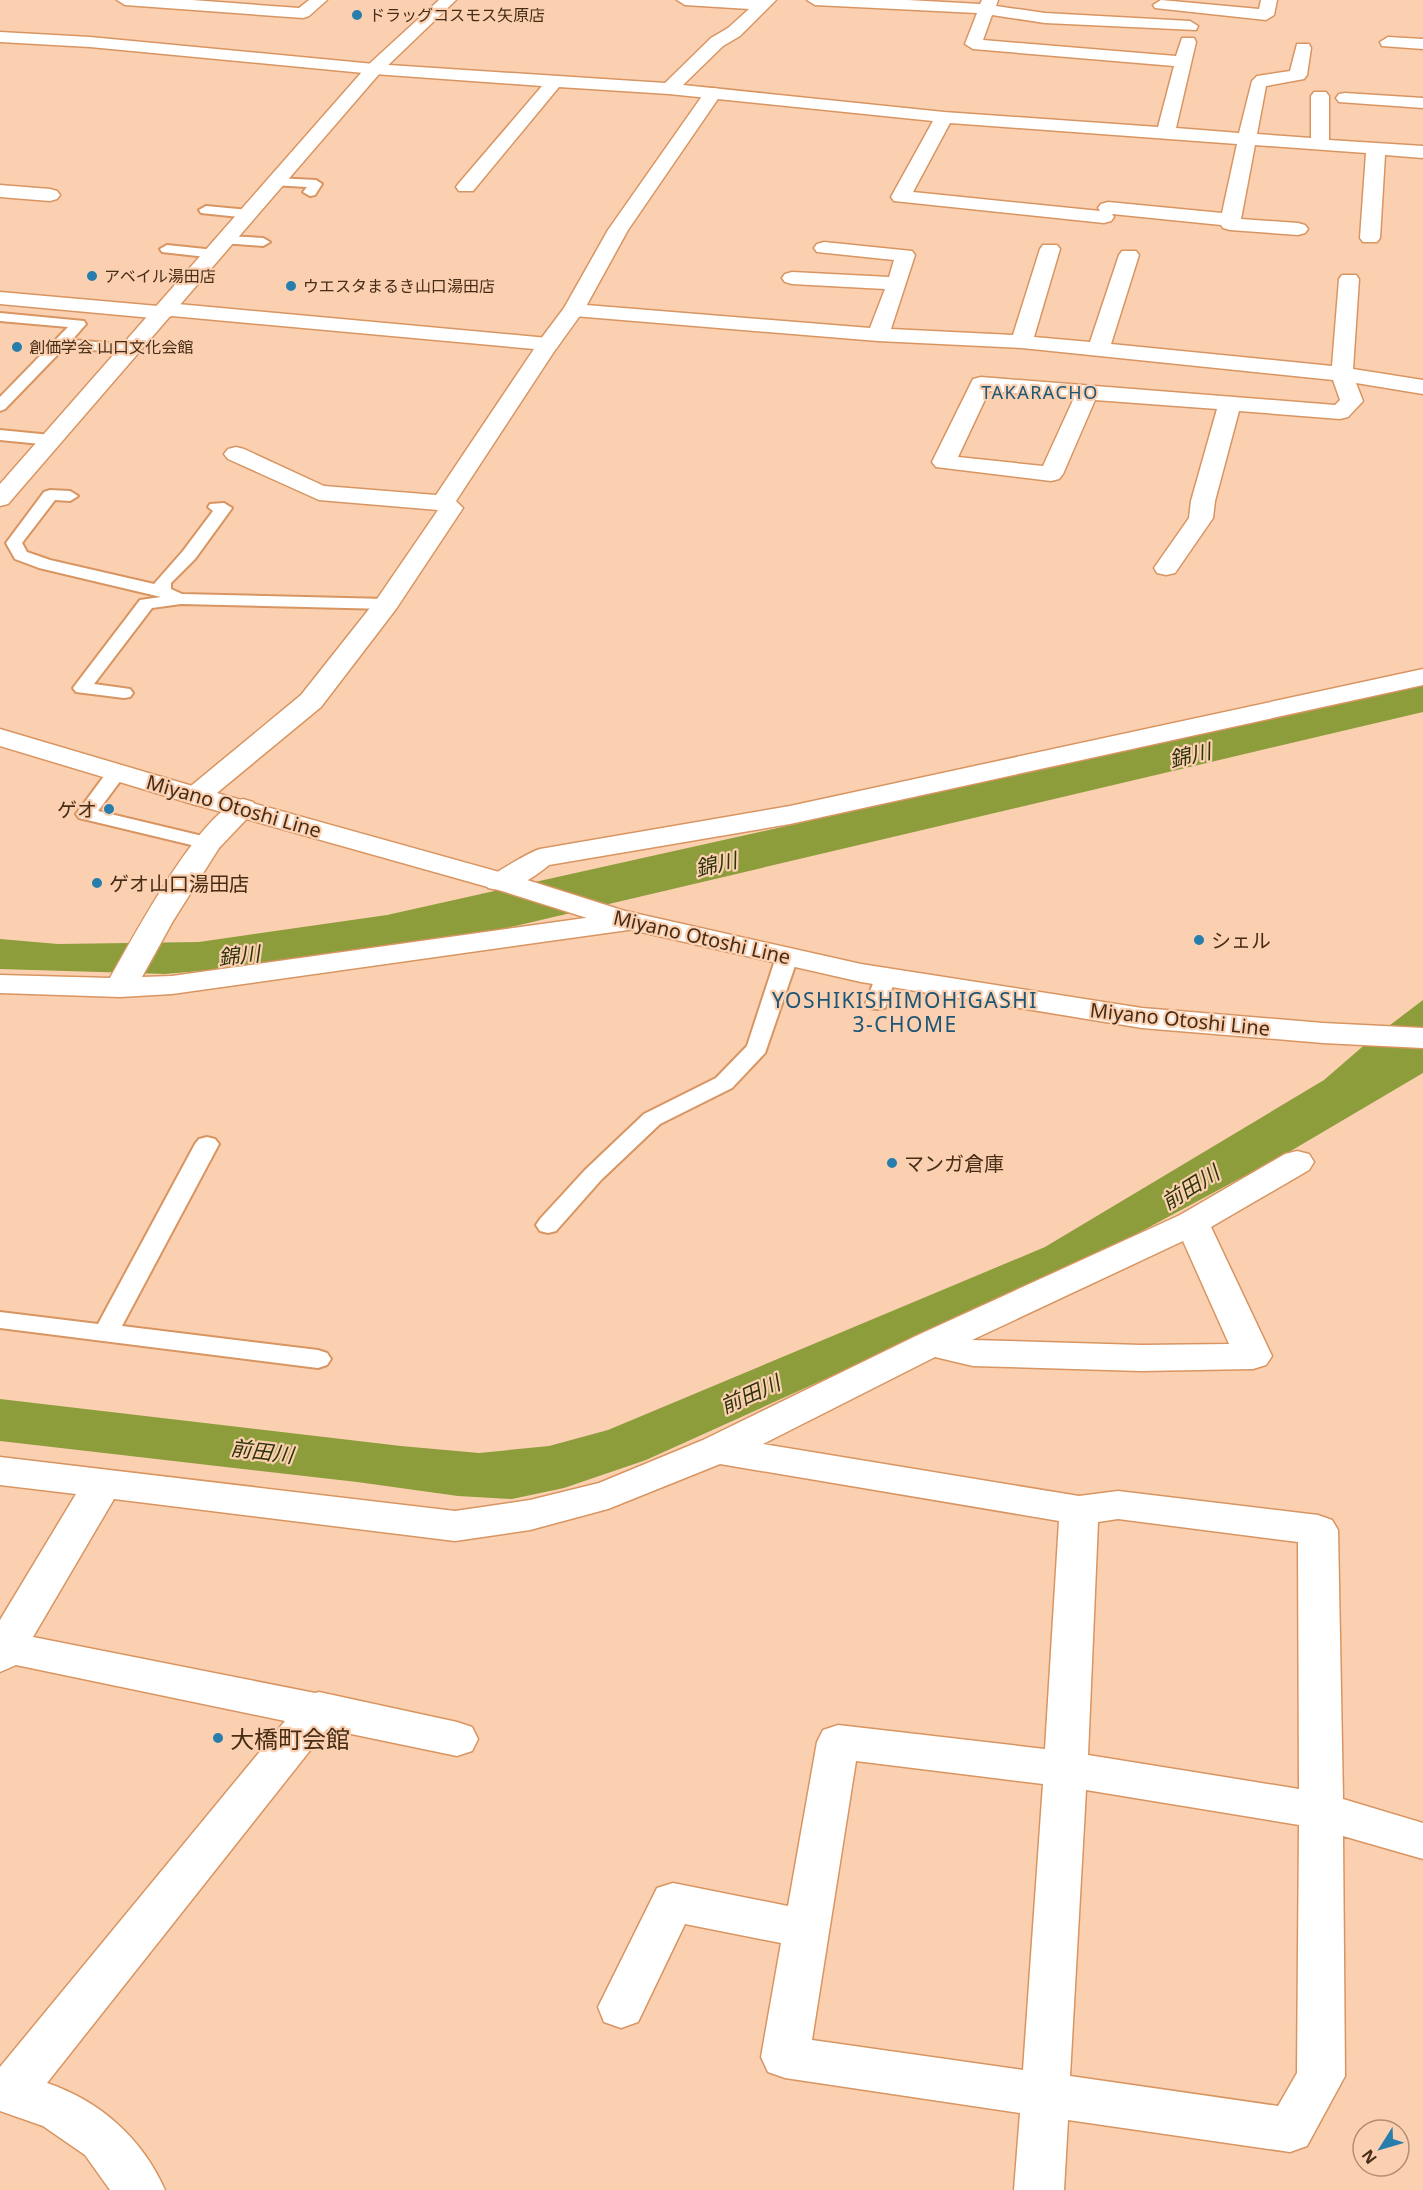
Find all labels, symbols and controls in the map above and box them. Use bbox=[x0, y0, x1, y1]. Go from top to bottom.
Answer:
place label: ドラッグコスモス矢原店 bbox=[369, 4, 545, 26]
marker: ドラッグコスモス矢原店 bbox=[350, 8, 364, 22]
place label: アベイル湯田店 bbox=[104, 265, 216, 287]
marker: アベイル湯田店 bbox=[85, 269, 99, 283]
place label: ウエスタまるき山口湯田店 bbox=[303, 275, 495, 297]
marker: ウエスタまるき山口湯田店 bbox=[284, 279, 298, 293]
place label: 創価学会 山口文化会館 bbox=[29, 336, 193, 358]
marker: 創価学会 山口文化会館 bbox=[10, 340, 24, 354]
district label: TAKARACHO bbox=[981, 380, 1099, 404]
water label: 錦川 bbox=[1166, 736, 1216, 773]
street label: Miyano Otoshi Line bbox=[143, 768, 325, 844]
place label: ゲオ bbox=[57, 796, 97, 823]
marker: ゲオ bbox=[102, 802, 116, 816]
water label: 錦川 bbox=[692, 845, 742, 882]
place label: ゲオ山口湯田店 bbox=[109, 870, 249, 897]
marker: ゲオ山口湯田店 bbox=[90, 876, 104, 890]
street label: Miyano Otoshi Line bbox=[611, 903, 793, 971]
place label: シェル bbox=[1211, 927, 1271, 954]
marker: シェル bbox=[1192, 933, 1206, 947]
water label: 錦川 bbox=[217, 939, 263, 971]
district label: YOSHIKISHIMOHIGASHI 3-CHOME bbox=[772, 986, 1038, 1038]
street label: Miyano Otoshi Line bbox=[1089, 996, 1271, 1042]
place label: マンガ倉庫 bbox=[904, 1150, 1004, 1177]
marker: マンガ倉庫 bbox=[885, 1156, 899, 1170]
water label: 前田川 bbox=[1156, 1157, 1226, 1216]
water label: 前田川 bbox=[716, 1368, 786, 1420]
water label: 前田川 bbox=[229, 1433, 297, 1469]
place label: 大橋町会館 bbox=[230, 1722, 350, 1755]
marker: 大橋町会館 bbox=[211, 1731, 225, 1745]
north arrow bbox=[1351, 2118, 1411, 2178]
text: N bbox=[1356, 2145, 1382, 2169]

